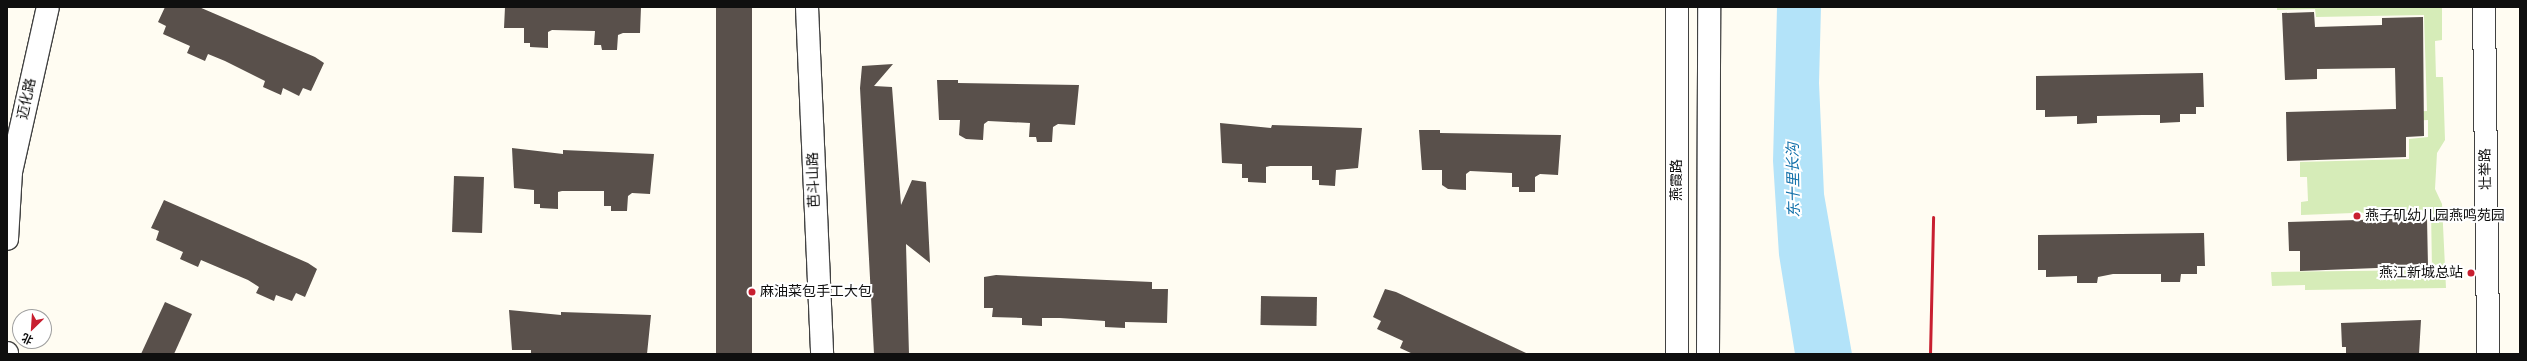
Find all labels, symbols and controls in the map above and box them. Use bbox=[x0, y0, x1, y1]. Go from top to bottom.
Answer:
street label: 迈化路 bbox=[14, 77, 40, 121]
water label: 东十里长沟 bbox=[1784, 142, 1804, 218]
street label: 壮举路 bbox=[2477, 148, 2495, 190]
street label: 芭斗山路 bbox=[805, 152, 823, 208]
street label: 燕霞路 bbox=[1669, 159, 1685, 201]
place label: 燕子矶幼儿园燕鸣苑园 bbox=[2365, 208, 2505, 224]
marker: 燕子矶幼儿园燕鸣苑园 bbox=[2352, 211, 2362, 221]
place label: 燕江新城总站 bbox=[2379, 265, 2463, 281]
marker: 燕江新城总站 bbox=[2466, 268, 2476, 278]
place label: 麻油菜包手工大包 bbox=[760, 284, 872, 300]
marker: 麻油菜包手工大包 bbox=[747, 287, 757, 297]
north arrow bbox=[12, 309, 52, 349]
text: 北 bbox=[20, 331, 35, 347]

